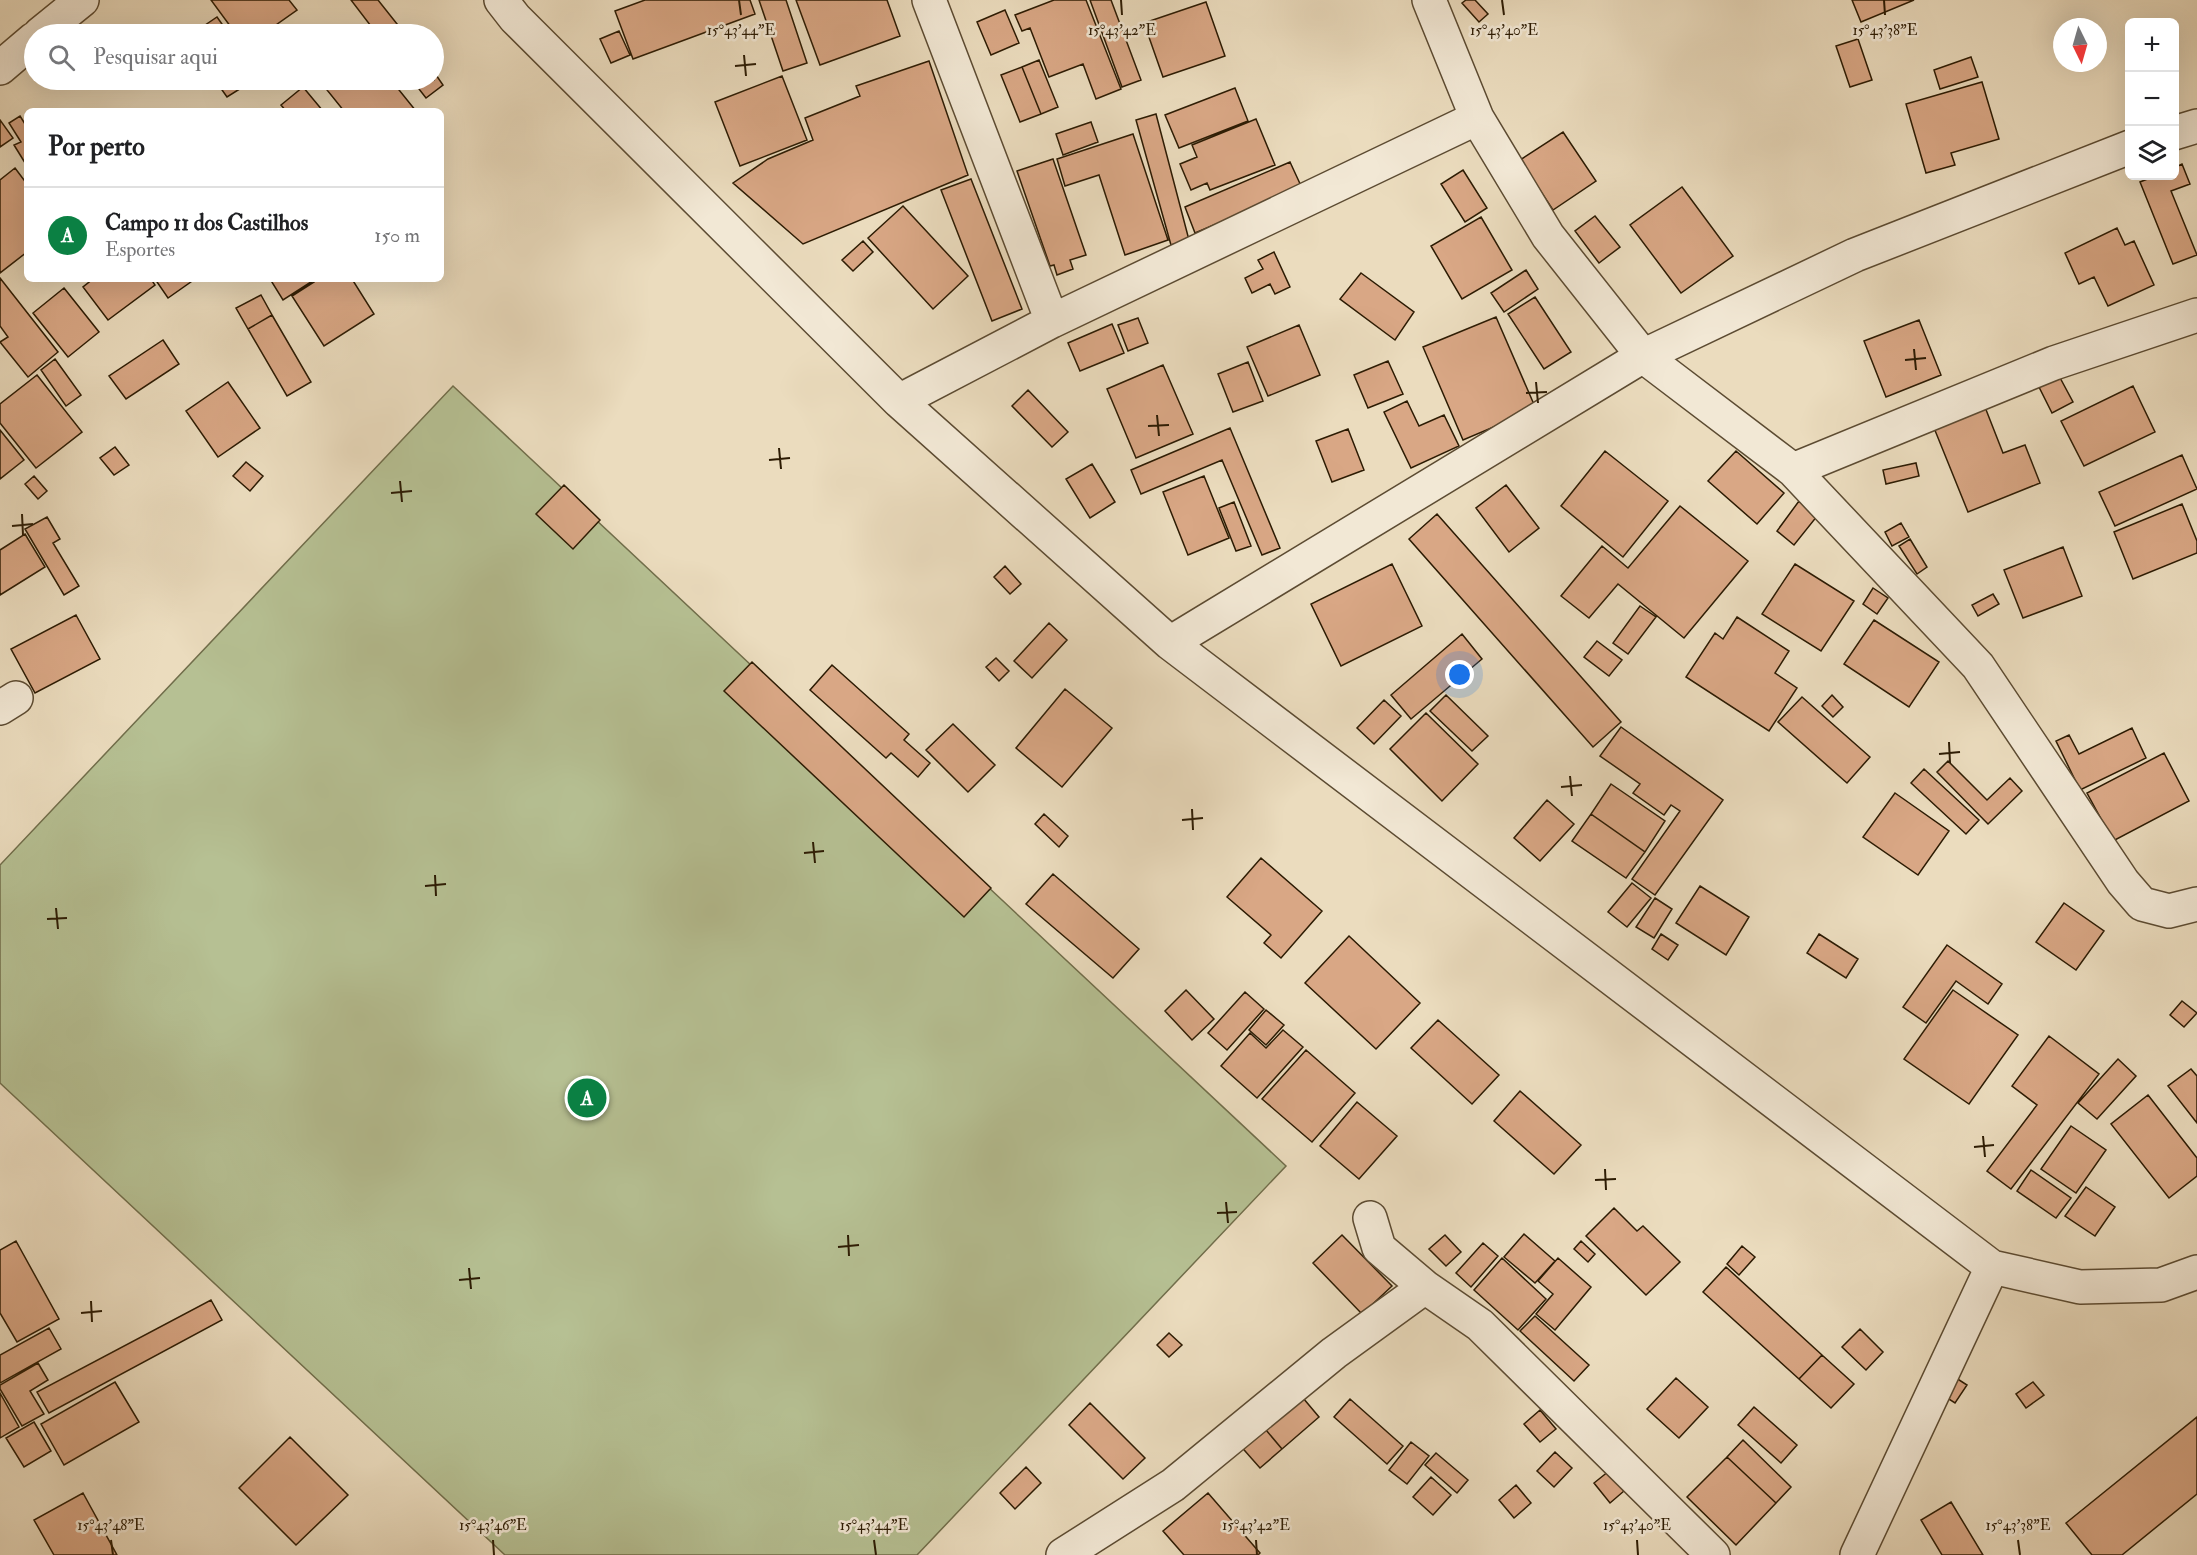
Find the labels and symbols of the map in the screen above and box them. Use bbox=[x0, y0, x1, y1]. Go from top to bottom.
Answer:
north arrow bbox=[2053, 18, 2107, 72]
text: 15°43'44"E bbox=[707, 21, 775, 40]
text: 15°43'42"E bbox=[1088, 21, 1156, 40]
text: 15°43'40"E bbox=[1470, 21, 1538, 40]
text: 15°43'38"E bbox=[1852, 21, 1918, 40]
your location bbox=[1445, 660, 1474, 689]
pin: A bbox=[568, 1076, 606, 1120]
text: 15°43'48"E bbox=[77, 1516, 145, 1535]
text: 15°43'46"E bbox=[459, 1516, 527, 1535]
text: 15°43'44"E bbox=[840, 1516, 908, 1535]
text: 15°43'42"E bbox=[1222, 1516, 1290, 1535]
text: 15°43'40"E bbox=[1603, 1516, 1671, 1535]
text: 15°43'38"E bbox=[1985, 1516, 2051, 1535]

